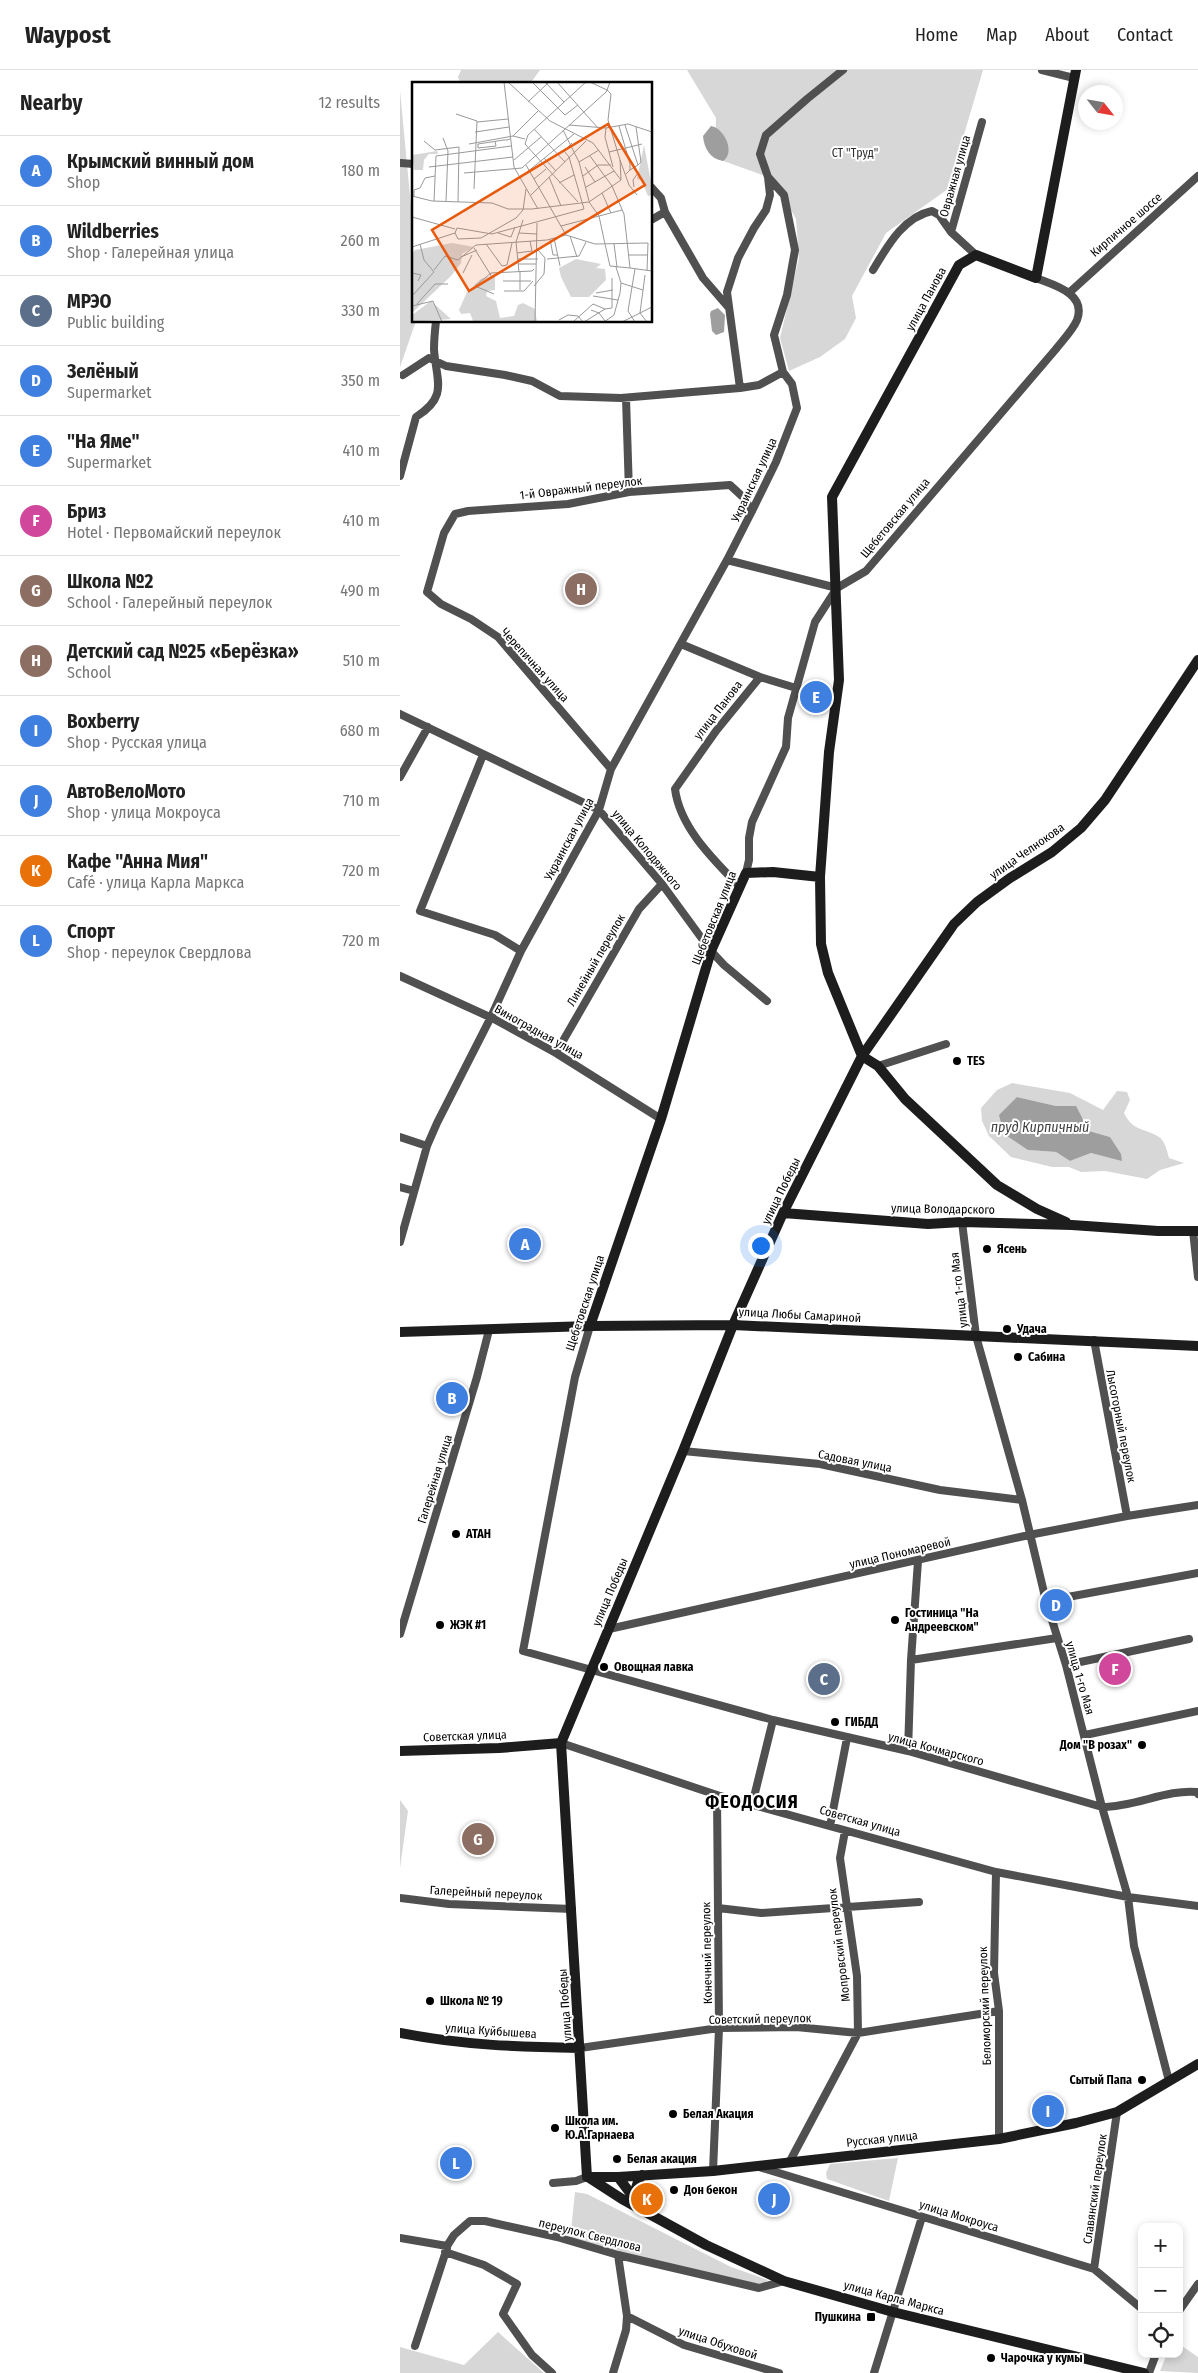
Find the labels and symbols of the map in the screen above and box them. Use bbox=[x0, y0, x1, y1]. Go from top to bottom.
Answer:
inset map bbox=[412, 82, 652, 322]
north arrow bbox=[1078, 85, 1123, 130]
street label: Овражная улица bbox=[937, 133, 973, 219]
park label: СТ "Труд" bbox=[832, 146, 878, 160]
street label: Кирпичное шоссе bbox=[1087, 190, 1165, 260]
street label: улица Панова bbox=[903, 265, 949, 333]
street label: Украинская улица bbox=[728, 436, 780, 525]
street label: 1-й Овражный переулок bbox=[519, 473, 643, 502]
street label: Щебетовская улица bbox=[858, 475, 933, 561]
pin: H bbox=[565, 570, 597, 608]
street label: Черепичная улица bbox=[498, 625, 572, 705]
street label: улица Панова bbox=[691, 678, 745, 742]
pin: E bbox=[800, 678, 832, 716]
street label: Украинская улица bbox=[541, 795, 597, 884]
street label: улица Колодяжного bbox=[609, 807, 685, 893]
street label: улица Челнокова bbox=[987, 820, 1067, 882]
street label: Щебетовская улица bbox=[689, 869, 739, 967]
street label: Линейный переулок bbox=[564, 911, 628, 1008]
street label: Виноградная улица bbox=[492, 1002, 586, 1062]
place label: TES bbox=[967, 1054, 985, 1068]
marker: TES bbox=[951, 1055, 963, 1067]
water label: пруд Кирпичный bbox=[991, 1119, 1089, 1136]
street label: улица Победы bbox=[759, 1155, 803, 1227]
street label: улица Володарского bbox=[891, 1201, 995, 1217]
pin: A bbox=[509, 1225, 541, 1263]
your location bbox=[748, 1233, 774, 1259]
place label: Ясень bbox=[997, 1242, 1027, 1256]
marker: Ясень bbox=[981, 1243, 993, 1255]
street label: улица 1-го Мая bbox=[947, 1252, 971, 1328]
street label: Щебетовская улица bbox=[563, 1253, 607, 1353]
street label: улица Любы Самариной bbox=[738, 1305, 862, 1325]
place label: Удача bbox=[1016, 1322, 1047, 1336]
marker: Удача bbox=[1001, 1323, 1013, 1335]
place label: Сабина bbox=[1028, 1350, 1065, 1364]
marker: Сабина bbox=[1012, 1351, 1024, 1363]
street label: Лысогорный переулок bbox=[1103, 1368, 1139, 1484]
pin: B bbox=[436, 1379, 468, 1417]
street label: Галерейная улица bbox=[415, 1433, 455, 1525]
street label: Садовая улица bbox=[817, 1447, 893, 1475]
place label: АТАН bbox=[465, 1527, 491, 1541]
marker: АТАН bbox=[450, 1528, 462, 1540]
street label: улица Пономаревой bbox=[848, 1535, 952, 1571]
street label: улица Победы bbox=[589, 1556, 631, 1628]
pin: D bbox=[1040, 1586, 1072, 1624]
place label: Гостиница "На Андреевском" bbox=[904, 1606, 979, 1634]
marker: Гостиница "На Андреевском" bbox=[889, 1614, 901, 1626]
place label: ЖЭК #1 bbox=[449, 1618, 486, 1632]
marker: ЖЭК #1 bbox=[434, 1619, 446, 1631]
street label: улица 1-го Мая bbox=[1063, 1640, 1097, 1716]
pin: F bbox=[1099, 1650, 1131, 1688]
place label: Овощная лавка bbox=[614, 1660, 694, 1674]
pin: C bbox=[808, 1660, 840, 1698]
marker: Овощная лавка bbox=[598, 1661, 610, 1673]
place label: ГИБДД bbox=[845, 1715, 878, 1729]
marker: ГИБДД bbox=[829, 1716, 841, 1728]
street label: Советская улица bbox=[423, 1728, 507, 1744]
street label: улица Кочмарского bbox=[887, 1729, 985, 1769]
place label: Дом "В розах" bbox=[1059, 1738, 1132, 1752]
marker: Дом "В розах" bbox=[1136, 1739, 1148, 1751]
district label: ФЕОДОСИЯ bbox=[705, 1791, 799, 1813]
street label: Советская улица bbox=[818, 1803, 902, 1839]
pin: G bbox=[462, 1820, 494, 1858]
street label: Галерейный переулок bbox=[429, 1883, 543, 1903]
street label: Мопровский переулок bbox=[825, 1887, 853, 2003]
street label: Конечный переулок bbox=[699, 1901, 715, 2004]
street label: Беломорский переулок bbox=[976, 1946, 994, 2066]
street label: улица Победы bbox=[555, 1968, 575, 2042]
place label: Школа № 19 bbox=[440, 1994, 503, 2008]
marker: Школа № 19 bbox=[424, 1995, 436, 2007]
street label: Советский переулок bbox=[709, 2011, 812, 2027]
street label: улица Куйбышева bbox=[445, 2021, 537, 2041]
place label: Сытый Папа bbox=[1070, 2073, 1132, 2087]
marker: Сытый Папа bbox=[1136, 2074, 1148, 2086]
pin: I bbox=[1032, 2092, 1064, 2130]
place label: Белая Акация bbox=[683, 2107, 753, 2121]
marker: Белая Акация bbox=[667, 2108, 679, 2120]
place label: Школа им. Ю.А.Гарнаева bbox=[565, 2114, 634, 2142]
marker: Школа им. Ю.А.Гарнаева bbox=[549, 2122, 561, 2134]
street label: Русская улица bbox=[846, 2128, 919, 2150]
street label: Славянский переулок bbox=[1080, 2133, 1110, 2245]
pin: L bbox=[440, 2144, 472, 2182]
place label: Белая акация bbox=[627, 2152, 697, 2166]
marker: Белая акация bbox=[611, 2153, 623, 2165]
pin: K bbox=[631, 2180, 663, 2218]
pin: J bbox=[758, 2180, 790, 2218]
place label: Дон бекон bbox=[683, 2183, 737, 2197]
marker: Дон бекон bbox=[668, 2184, 680, 2196]
street label: улица Мокроуса bbox=[918, 2197, 1000, 2235]
street label: переулок Свердлова bbox=[537, 2215, 643, 2255]
street label: улица Карла Маркса bbox=[842, 2278, 946, 2318]
place label: Пушкина bbox=[815, 2310, 861, 2324]
marker: Пушкина bbox=[865, 2311, 877, 2323]
street label: улица Обуховой bbox=[677, 2324, 759, 2362]
place label: Чарочка у кумы bbox=[1001, 2351, 1083, 2365]
marker: Чарочка у кумы bbox=[985, 2352, 997, 2364]

